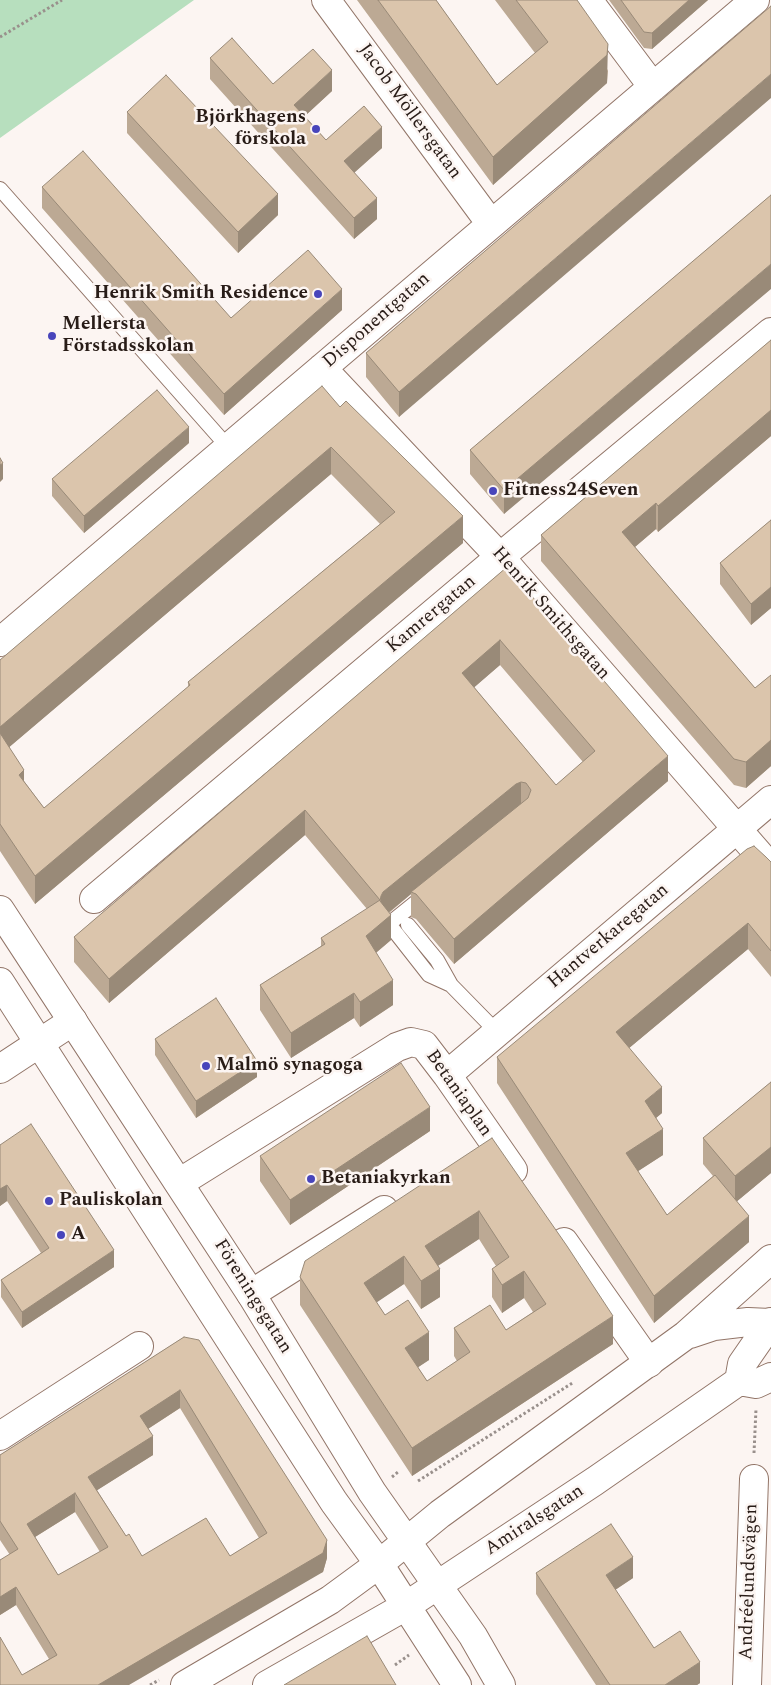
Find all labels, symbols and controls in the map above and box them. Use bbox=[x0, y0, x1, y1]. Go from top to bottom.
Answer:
street label: Jacob Möllersgatan bbox=[352, 40, 466, 184]
place label: Björkhagens förskola bbox=[195, 107, 306, 151]
marker: Björkhagens förskola bbox=[310, 123, 322, 135]
street label: Disponentgatan bbox=[319, 268, 435, 374]
place label: Henrik Smith Residence bbox=[94, 283, 308, 305]
marker: Henrik Smith Residence bbox=[312, 288, 324, 300]
place label: Mellersta Förstadsskolan bbox=[62, 314, 194, 358]
marker: Mellersta Förstadsskolan bbox=[46, 330, 58, 342]
place label: Fitness24Seven bbox=[503, 480, 638, 502]
marker: Fitness24Seven bbox=[487, 485, 499, 497]
street label: Henrik Smithsgatan bbox=[486, 543, 614, 685]
street label: Kamrergatan bbox=[383, 571, 481, 659]
street label: Hantverkaregatan bbox=[544, 880, 674, 994]
street label: Betaniaplan bbox=[420, 1046, 496, 1142]
place label: Malmö synagoga bbox=[216, 1055, 363, 1077]
marker: Malmö synagoga bbox=[200, 1060, 212, 1072]
place label: Betaniakyrkan bbox=[321, 1168, 451, 1190]
marker: Betaniakyrkan bbox=[305, 1173, 317, 1185]
place label: Pauliskolan bbox=[59, 1190, 163, 1212]
marker: Pauliskolan bbox=[43, 1195, 55, 1207]
place label: A bbox=[71, 1224, 86, 1246]
marker: A bbox=[55, 1229, 67, 1241]
street label: Föreningsgatan bbox=[208, 1236, 296, 1358]
street label: Amiralsgatan bbox=[481, 1481, 589, 1561]
street label: Andréelundsvägen bbox=[736, 1503, 764, 1661]

